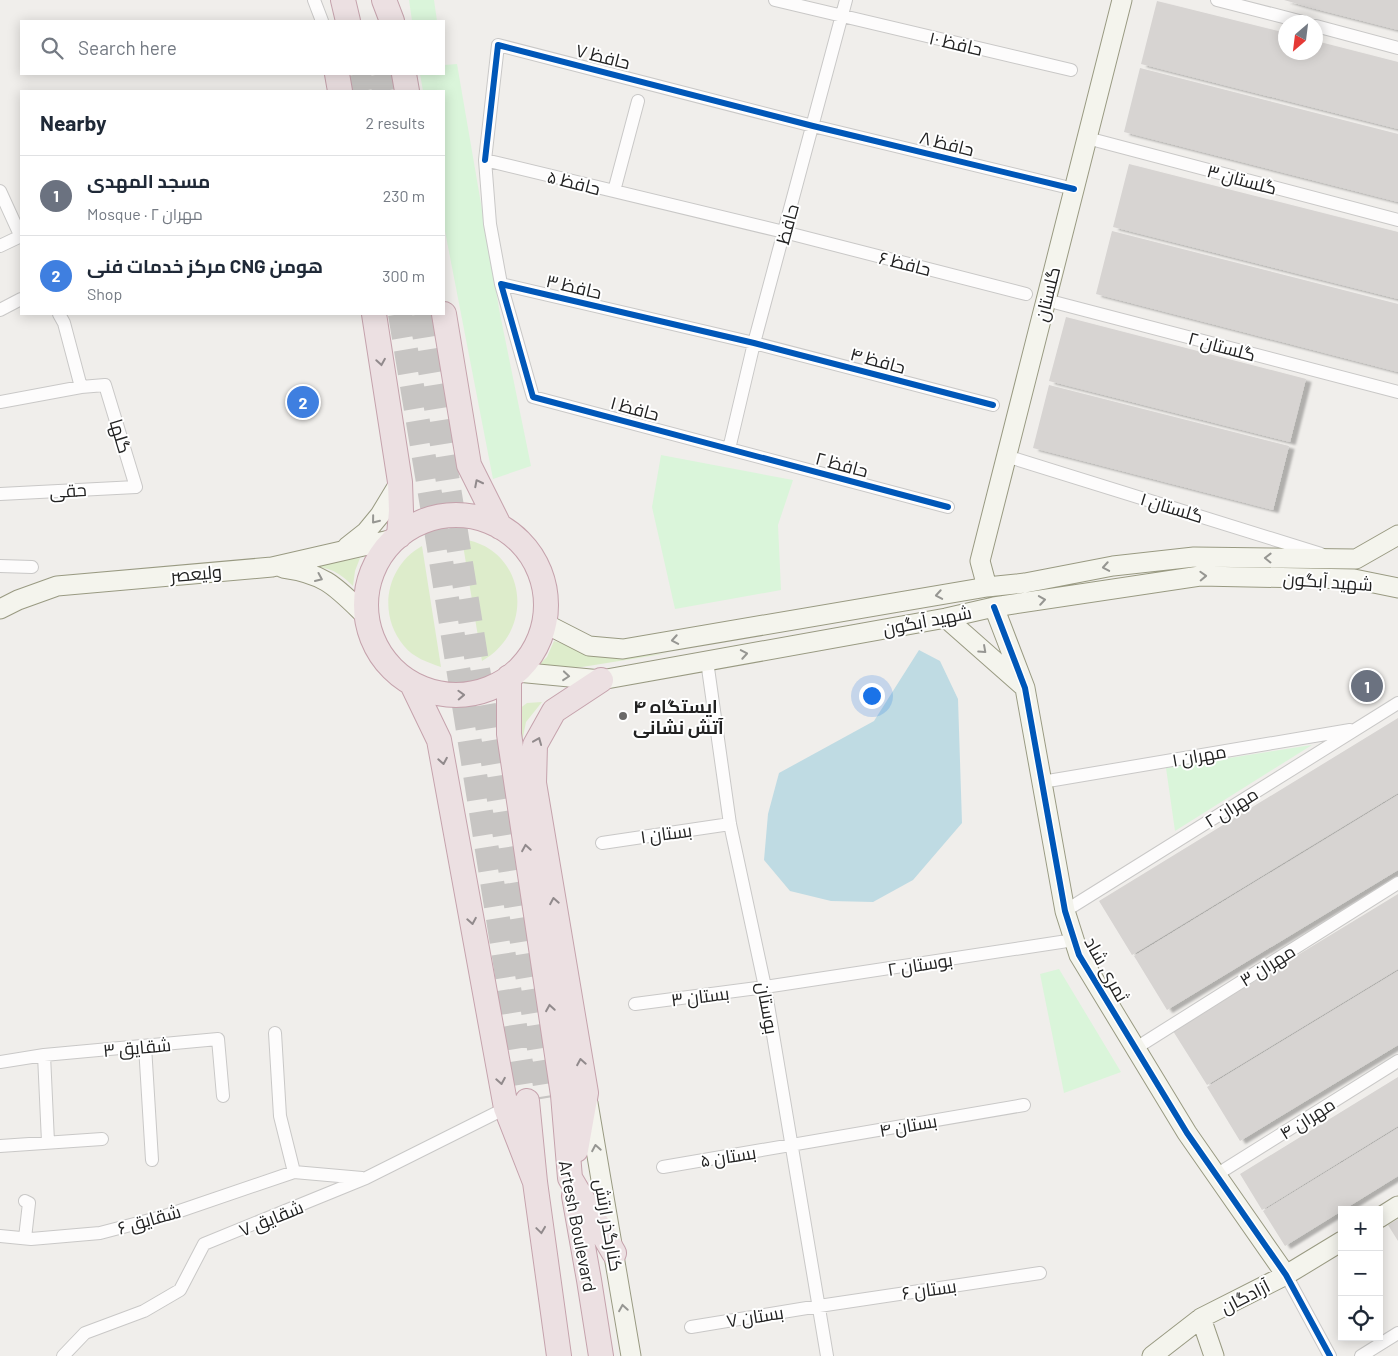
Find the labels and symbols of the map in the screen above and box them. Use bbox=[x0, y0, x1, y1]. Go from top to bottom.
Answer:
north arrow bbox=[1278, 15, 1323, 60]
street label: حافظ ۱۰ bbox=[927, 26, 985, 60]
street label: حافظ ۷ bbox=[573, 39, 633, 73]
street label: حافظ ۸ bbox=[917, 126, 977, 160]
street label: گلستان ۳ bbox=[1204, 159, 1279, 200]
street label: حافظ ۵ bbox=[545, 165, 603, 199]
street label: حافظ bbox=[771, 202, 803, 246]
street label: حافظ ۶ bbox=[877, 246, 933, 280]
street label: گلستان bbox=[1030, 264, 1065, 324]
street label: حافظ ۳ bbox=[544, 269, 604, 303]
street label: گلستان ۲ bbox=[1186, 326, 1258, 367]
street label: حافظ ۴ bbox=[848, 342, 908, 378]
one-way arrow bbox=[376, 358, 386, 366]
pin: 2 bbox=[287, 383, 319, 421]
street label: حافظ ۱ bbox=[608, 391, 662, 425]
street label: گلها bbox=[104, 416, 137, 456]
street label: حافظ ۲ bbox=[813, 446, 871, 482]
street label: حقی bbox=[49, 478, 87, 503]
one-way arrow bbox=[474, 479, 484, 488]
street label: گلستان ۱ bbox=[1137, 487, 1206, 528]
one-way arrow bbox=[373, 514, 381, 523]
one-way arrow bbox=[1264, 553, 1272, 563]
street label: ولیعصر bbox=[168, 560, 223, 587]
one-way arrow bbox=[1102, 562, 1111, 572]
street label: شهید آبگون bbox=[1282, 567, 1374, 596]
one-way arrow bbox=[314, 571, 323, 582]
one-way arrow bbox=[1199, 571, 1207, 582]
one-way arrow bbox=[935, 590, 944, 600]
one-way arrow bbox=[1038, 596, 1046, 606]
street label: شهید آبگون bbox=[881, 601, 974, 640]
one-way arrow bbox=[671, 634, 680, 644]
one-way arrow bbox=[977, 644, 986, 653]
one-way arrow bbox=[739, 649, 748, 660]
pin: 1 bbox=[1351, 667, 1383, 705]
one-way arrow bbox=[562, 670, 570, 681]
your location bbox=[859, 683, 885, 709]
one-way arrow bbox=[457, 689, 465, 700]
place label: ایستگاه ۴ آتش نشانی bbox=[633, 695, 724, 739]
marker: ایستگاه ۴ آتش نشانی bbox=[617, 710, 629, 722]
one-way arrow bbox=[532, 737, 542, 746]
street label: ۱ مهران bbox=[1170, 739, 1228, 772]
one-way arrow bbox=[437, 757, 447, 766]
street label: مهران ۲ bbox=[1200, 782, 1262, 833]
street label: بستان ۱ bbox=[639, 818, 693, 849]
one-way arrow bbox=[521, 843, 532, 851]
one-way arrow bbox=[549, 897, 559, 906]
one-way arrow bbox=[466, 917, 476, 926]
street label: ثمری شاد bbox=[1079, 933, 1134, 1006]
street label: مهران ۳ bbox=[1235, 939, 1299, 991]
street label: بوستان ۲ bbox=[886, 948, 954, 981]
street label: بوستان bbox=[752, 980, 783, 1036]
street label: بستان ۳ bbox=[670, 982, 731, 1011]
one-way arrow bbox=[545, 1004, 556, 1012]
street label: شقایق ۳ bbox=[102, 1033, 172, 1063]
one-way arrow bbox=[576, 1057, 586, 1066]
one-way arrow bbox=[495, 1077, 506, 1085]
street label: مهران ۴ bbox=[1275, 1092, 1339, 1144]
street label: بستان ۴ bbox=[877, 1109, 939, 1142]
street label: بستان ۵ bbox=[698, 1141, 758, 1172]
one-way arrow bbox=[591, 1143, 601, 1152]
street label: Artesh Boulevard bbox=[554, 1158, 602, 1294]
street label: کنارگذر ارتش bbox=[589, 1177, 628, 1273]
street label: شقایق ۷ bbox=[236, 1195, 307, 1243]
street label: شقایق ۶ bbox=[115, 1199, 184, 1240]
one-way arrow bbox=[536, 1225, 546, 1234]
street label: بستان ۶ bbox=[900, 1274, 958, 1305]
street label: آزادگان bbox=[1217, 1274, 1274, 1319]
street label: بستان ۷ bbox=[725, 1301, 785, 1332]
one-way arrow bbox=[619, 1304, 629, 1312]

